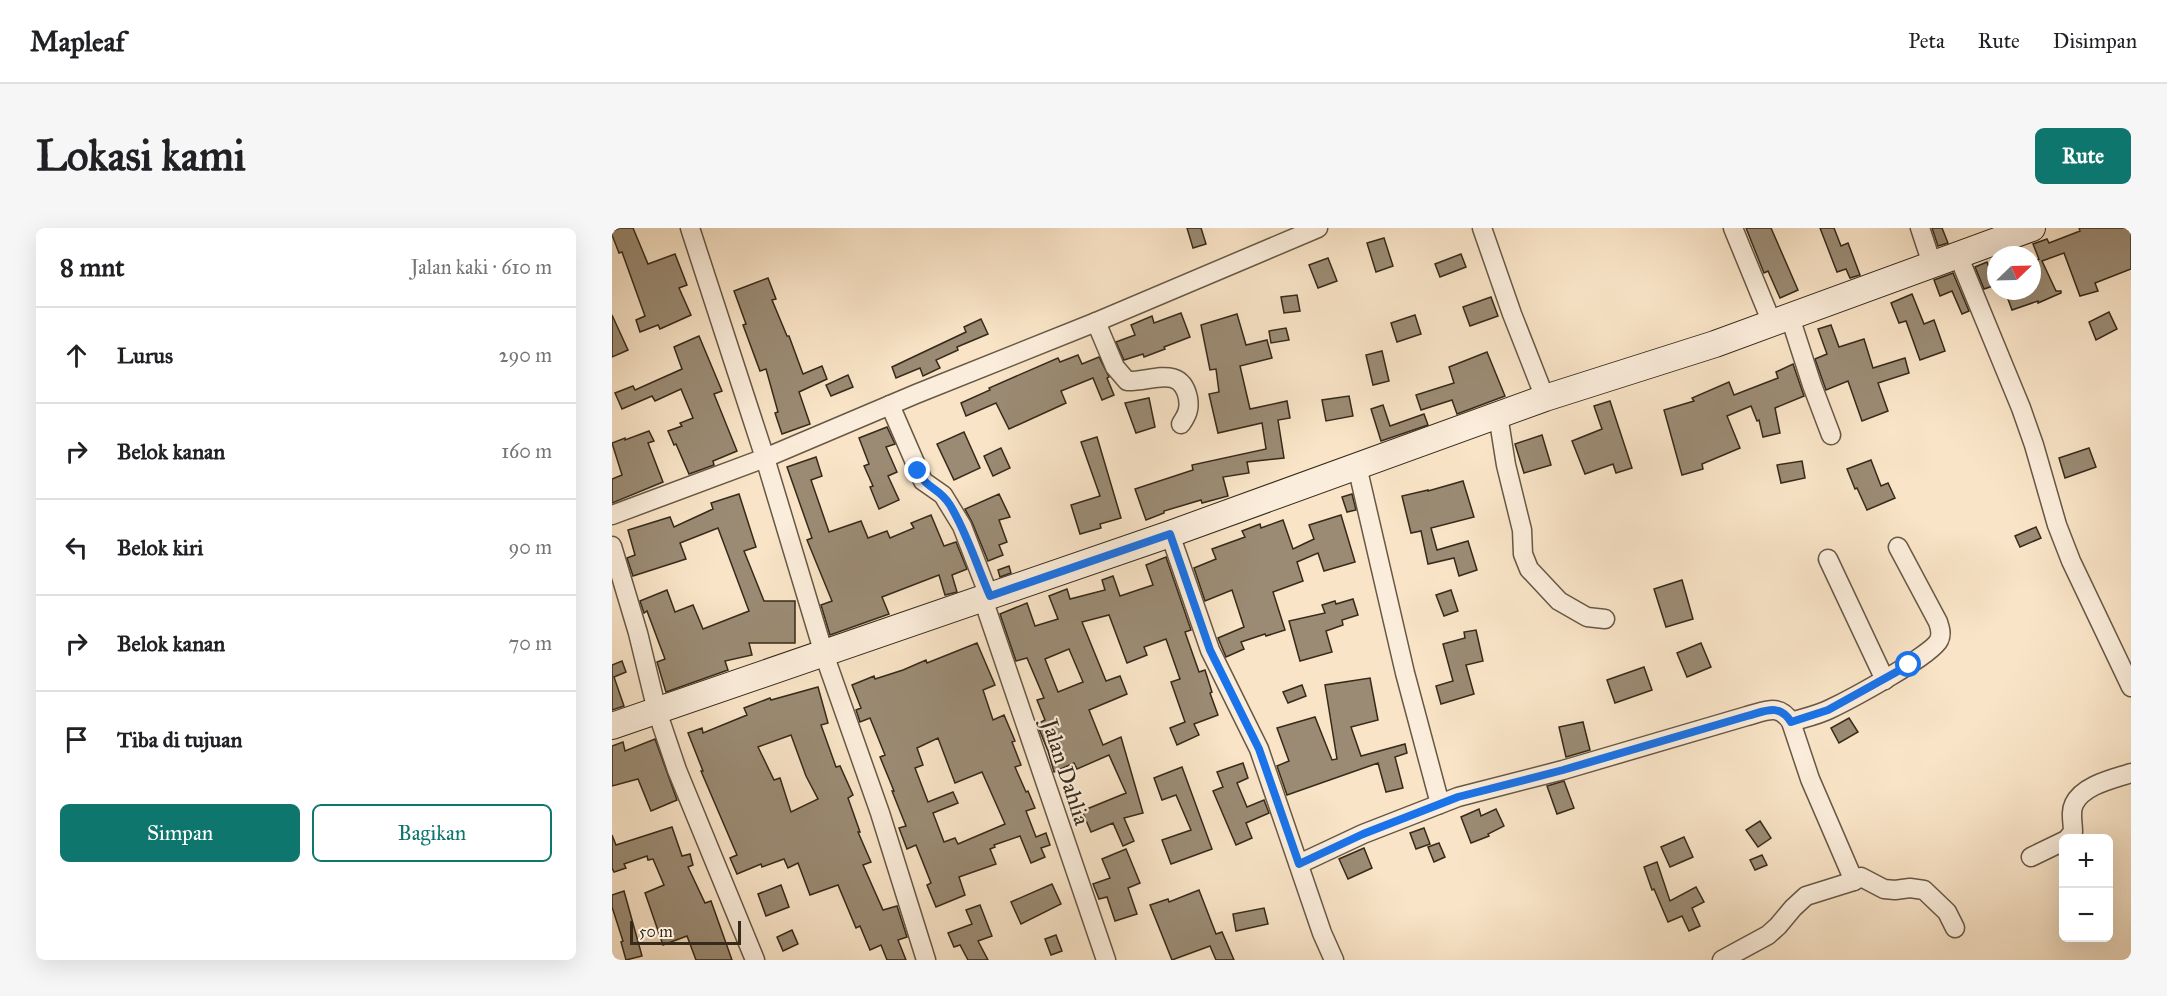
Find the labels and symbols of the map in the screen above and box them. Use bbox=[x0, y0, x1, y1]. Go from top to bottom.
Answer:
north arrow bbox=[1987, 246, 2041, 300]
route end bbox=[904, 457, 930, 483]
route start bbox=[1895, 651, 1921, 677]
street label: Jalan Dahlia bbox=[1036, 714, 1096, 829]
scale bar bbox=[630, 918, 741, 946]

